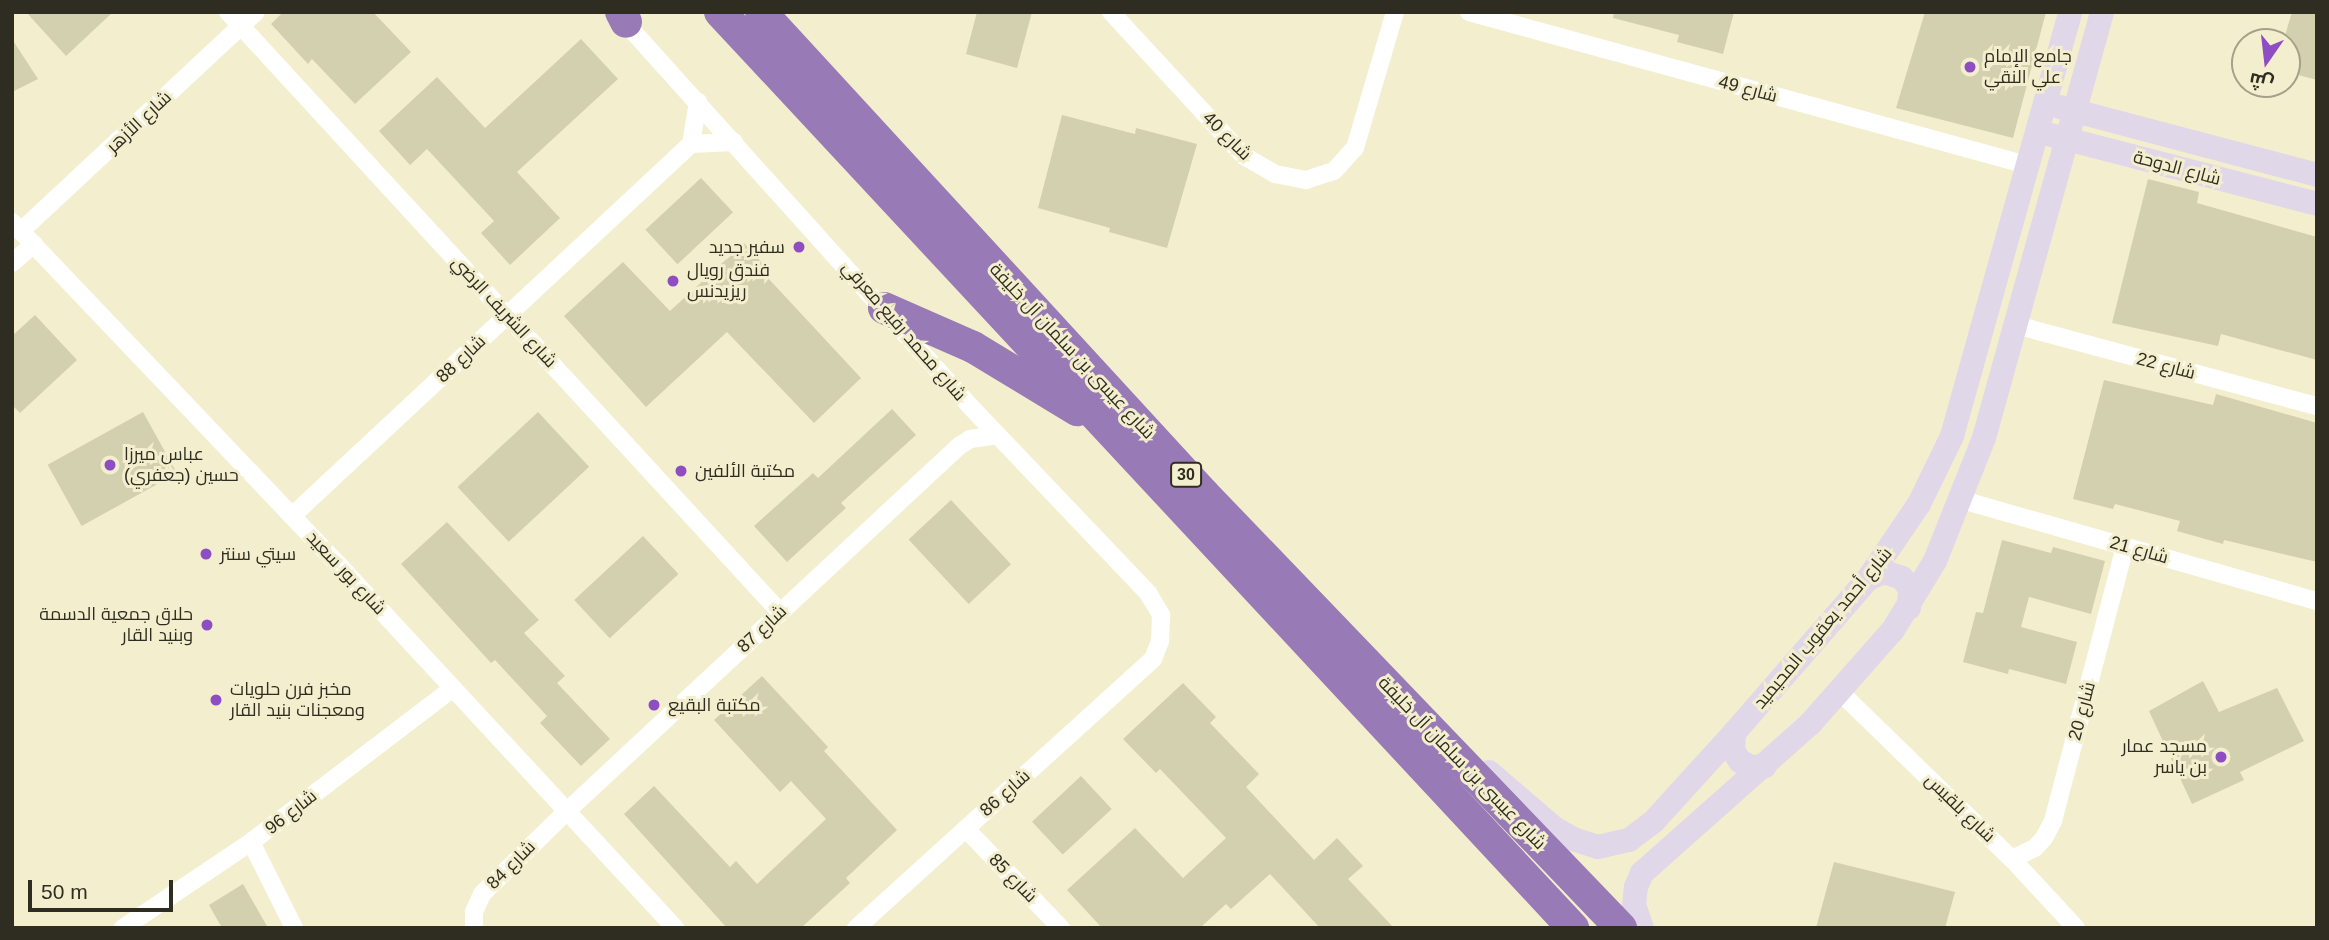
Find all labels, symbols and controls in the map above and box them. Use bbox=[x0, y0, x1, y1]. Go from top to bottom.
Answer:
north arrow bbox=[2231, 28, 2301, 98]
place label: جامع الإمام علي النقي bbox=[1984, 46, 2072, 88]
marker: جامع الإمام علي النقي bbox=[1962, 59, 1978, 75]
text: ش bbox=[2247, 69, 2276, 95]
street label: شارع 49 bbox=[1716, 71, 1780, 107]
street label: شارع الأزهر bbox=[102, 87, 176, 157]
street label: شارع 40 bbox=[1198, 107, 1256, 165]
street label: شارع الدوحة bbox=[2131, 146, 2223, 190]
place label: سفير جديد bbox=[709, 236, 785, 258]
marker: سفير جديد bbox=[791, 239, 807, 255]
street label: شارع الشريف الرضي bbox=[447, 252, 561, 372]
street label: شارع محمد رفيع معرفي bbox=[837, 257, 971, 405]
street label: شارع عيسى بن سلمان آل خليفة bbox=[985, 259, 1159, 443]
place label: فندق رويال ريزيدنس bbox=[687, 260, 770, 302]
marker: فندق رويال ريزيدنس bbox=[665, 273, 681, 289]
street label: شارع 88 bbox=[432, 331, 490, 387]
street label: شارع 22 bbox=[2134, 348, 2198, 384]
place label: عباس ميرزا حسين (جعفري) bbox=[124, 444, 239, 486]
marker: عباس ميرزا حسين (جعفري) bbox=[102, 457, 118, 473]
place label: مكتبة الألفين bbox=[695, 460, 795, 482]
road number: 30 bbox=[1168, 462, 1204, 488]
marker: مكتبة الألفين bbox=[673, 463, 689, 479]
street label: شارع بور سعيد bbox=[302, 527, 390, 619]
street label: شارع 21 bbox=[2107, 531, 2171, 569]
place label: سيتي سنتر bbox=[220, 543, 296, 565]
street label: شارع أحمد يعقوب المحيميد bbox=[1749, 543, 1897, 713]
marker: سيتي سنتر bbox=[198, 546, 214, 562]
street label: شارع 87 bbox=[733, 601, 791, 657]
place label: حلاق جمعية الدسمة وبنيد القار bbox=[39, 604, 193, 646]
marker: حلاق جمعية الدسمة وبنيد القار bbox=[199, 617, 215, 633]
street label: شارع عيسى بن سلمان آل خليفة bbox=[1374, 672, 1550, 854]
place label: مخبز فرن حلويات ومعجنات بنيد القار bbox=[230, 679, 365, 722]
street label: شارع 20 bbox=[2064, 679, 2100, 743]
marker: مخبز فرن حلويات ومعجنات بنيد القار bbox=[208, 692, 224, 708]
place label: مكتبة البقيع bbox=[668, 694, 761, 716]
marker: مكتبة البقيع bbox=[646, 697, 662, 713]
place label: مسجد عمار بن ياسر bbox=[2122, 736, 2207, 778]
marker: مسجد عمار بن ياسر bbox=[2213, 749, 2229, 765]
street label: شارع 86 bbox=[976, 765, 1034, 821]
street label: شارع بلقيس bbox=[1920, 769, 2000, 847]
street label: شارع 96 bbox=[261, 785, 321, 839]
street label: شارع 84 bbox=[482, 836, 540, 894]
street label: شارع 85 bbox=[984, 849, 1042, 907]
scale bar bbox=[32, 866, 177, 910]
text: 50 m bbox=[41, 880, 88, 903]

